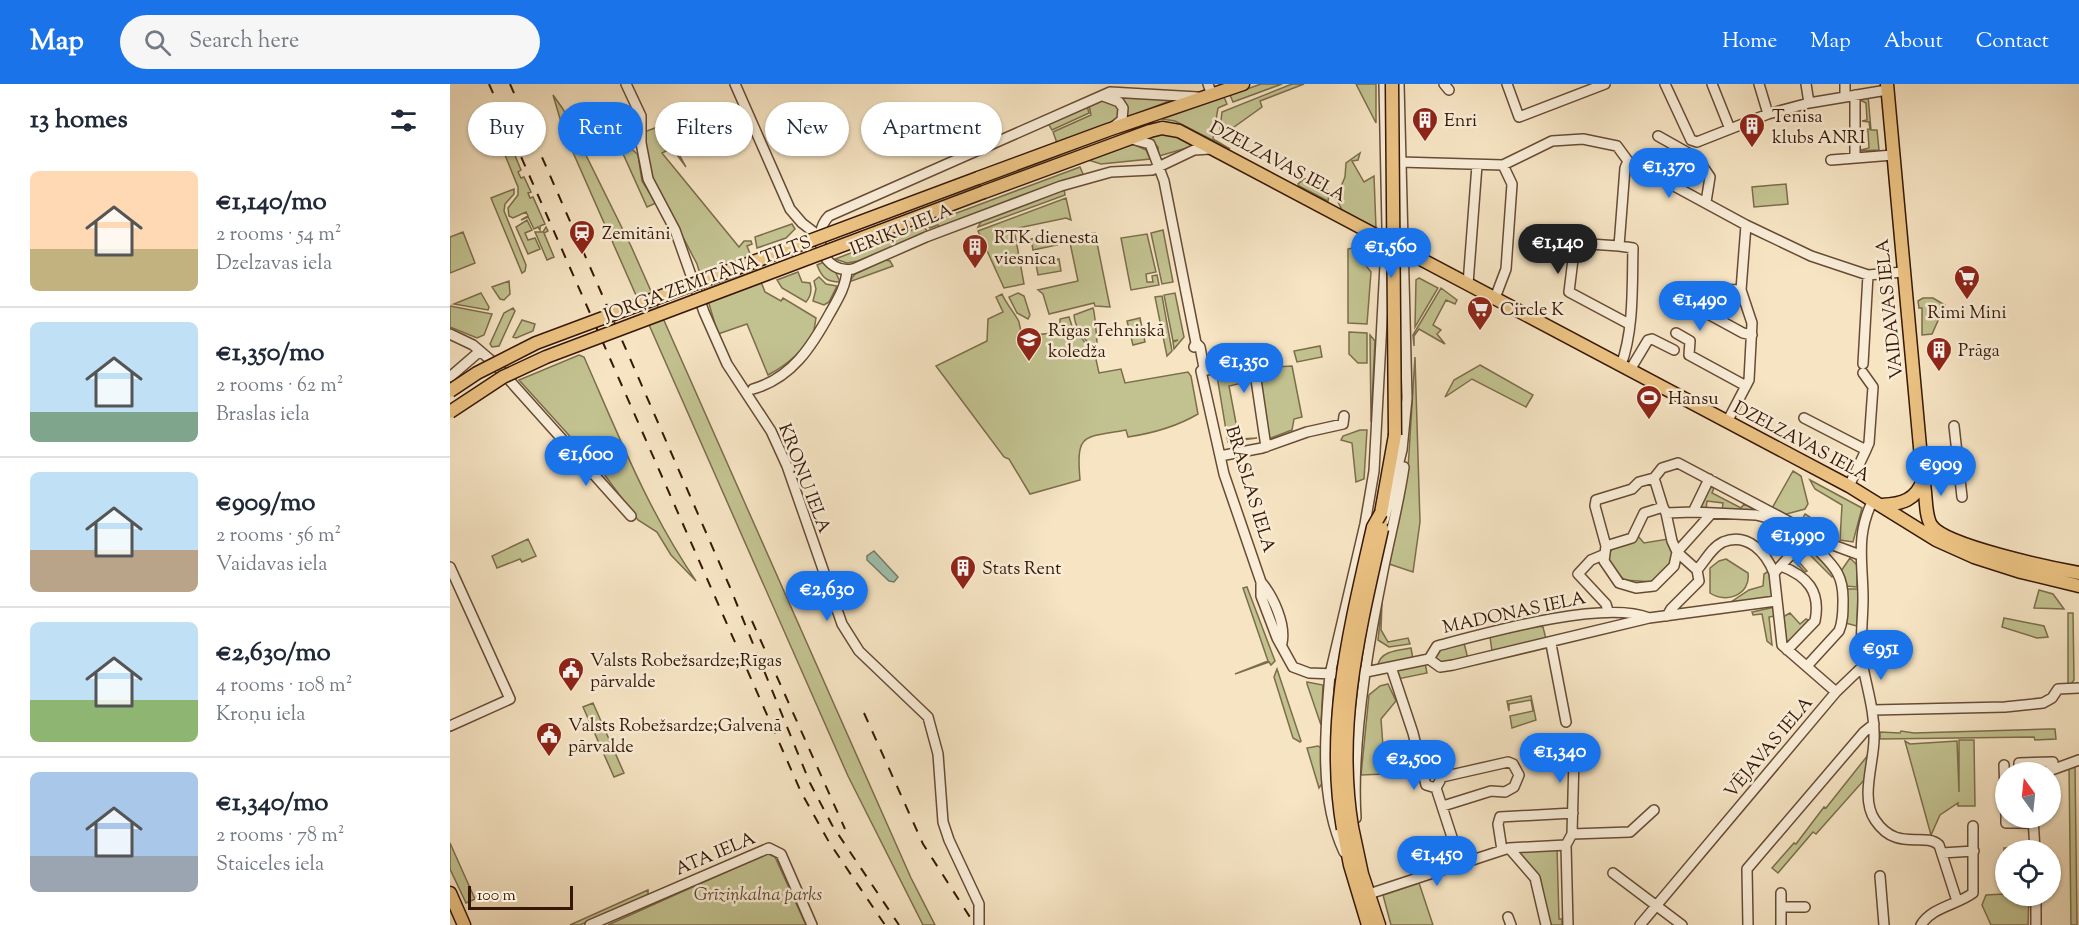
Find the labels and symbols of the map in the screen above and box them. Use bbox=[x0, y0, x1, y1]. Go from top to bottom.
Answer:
building icon: Enri bbox=[1410, 105, 1440, 143]
place label: Tenisa klubs ANRI bbox=[1772, 105, 1865, 152]
place label: Enri bbox=[1444, 109, 1477, 135]
building icon: Tenisa klubs ANRI bbox=[1737, 111, 1767, 149]
street label: DZELZAVAS IELA bbox=[1204, 116, 1350, 210]
pin: €1,370 bbox=[1620, 148, 1718, 199]
street label: IERIĶU IELA bbox=[846, 198, 958, 263]
station icon: Zemitāni bbox=[567, 218, 597, 256]
place label: Zemitāni bbox=[602, 222, 671, 248]
pin: €1,140 bbox=[1509, 224, 1607, 275]
place label: RTK dienesta viesnīca bbox=[994, 226, 1099, 273]
pin: €1,560 bbox=[1342, 228, 1440, 279]
street label: JORĢA ZEMITĀNA TILTS bbox=[599, 230, 815, 330]
building icon: RTK dienesta viesnīca bbox=[960, 232, 990, 270]
street label: VAIDAVAS IELA bbox=[1871, 237, 1911, 380]
supermarket icon: Rimi Mini bbox=[1952, 263, 1982, 301]
pin: €1,490 bbox=[1651, 281, 1749, 332]
supermarket icon: Circle K bbox=[1465, 294, 1495, 332]
place label: Circle K bbox=[1500, 298, 1564, 324]
place label: Rimi Mini bbox=[1927, 301, 2007, 327]
place label: Rīgas Tehniskā koledža bbox=[1048, 319, 1165, 366]
school or university icon: Rīgas Tehniskā koledža bbox=[1014, 325, 1044, 363]
building icon: Prāga bbox=[1924, 335, 1954, 373]
place label: Prāga bbox=[1958, 339, 2000, 365]
pin: €1,350 bbox=[1195, 343, 1293, 394]
sports icon: Hansu bbox=[1634, 383, 1664, 421]
place label: Hansu bbox=[1668, 387, 1719, 413]
street label: DZELZAVAS IELA bbox=[1728, 396, 1874, 490]
street label: KROŅU IELA bbox=[770, 420, 836, 538]
street label: BRASLAS IELA bbox=[1217, 423, 1281, 557]
pin: €1,600 bbox=[537, 436, 635, 487]
pin: €909 bbox=[1905, 446, 1977, 497]
pin: €1,990 bbox=[1749, 517, 1847, 568]
building icon: Stats Rent bbox=[948, 553, 978, 591]
place label: Stats Rent bbox=[982, 557, 1061, 583]
pin: €2,630 bbox=[778, 571, 876, 622]
street label: MADONAS IELA bbox=[1440, 586, 1589, 642]
pin: €951 bbox=[1845, 630, 1917, 681]
place label: Valsts Robežsardze;Rīgas pārvalde bbox=[590, 649, 782, 696]
public building icon: Valsts Robežsardze;Rīgas pārvalde bbox=[556, 655, 586, 693]
street label: VĒJAVAS IELA bbox=[1719, 691, 1820, 805]
place label: Valsts Robežsardze;Galvenā pārvalde bbox=[568, 714, 782, 761]
public building icon: Valsts Robežsardze;Galvenā pārvalde bbox=[534, 720, 564, 758]
pin: €1,340 bbox=[1511, 733, 1609, 784]
pin: €2,500 bbox=[1365, 740, 1463, 791]
north arrow bbox=[1995, 762, 2061, 828]
street label: ATA IELA bbox=[672, 826, 760, 883]
pin: €1,450 bbox=[1388, 836, 1486, 887]
scale bar bbox=[468, 883, 573, 910]
park label: Grīziņkalna parks bbox=[694, 883, 822, 909]

